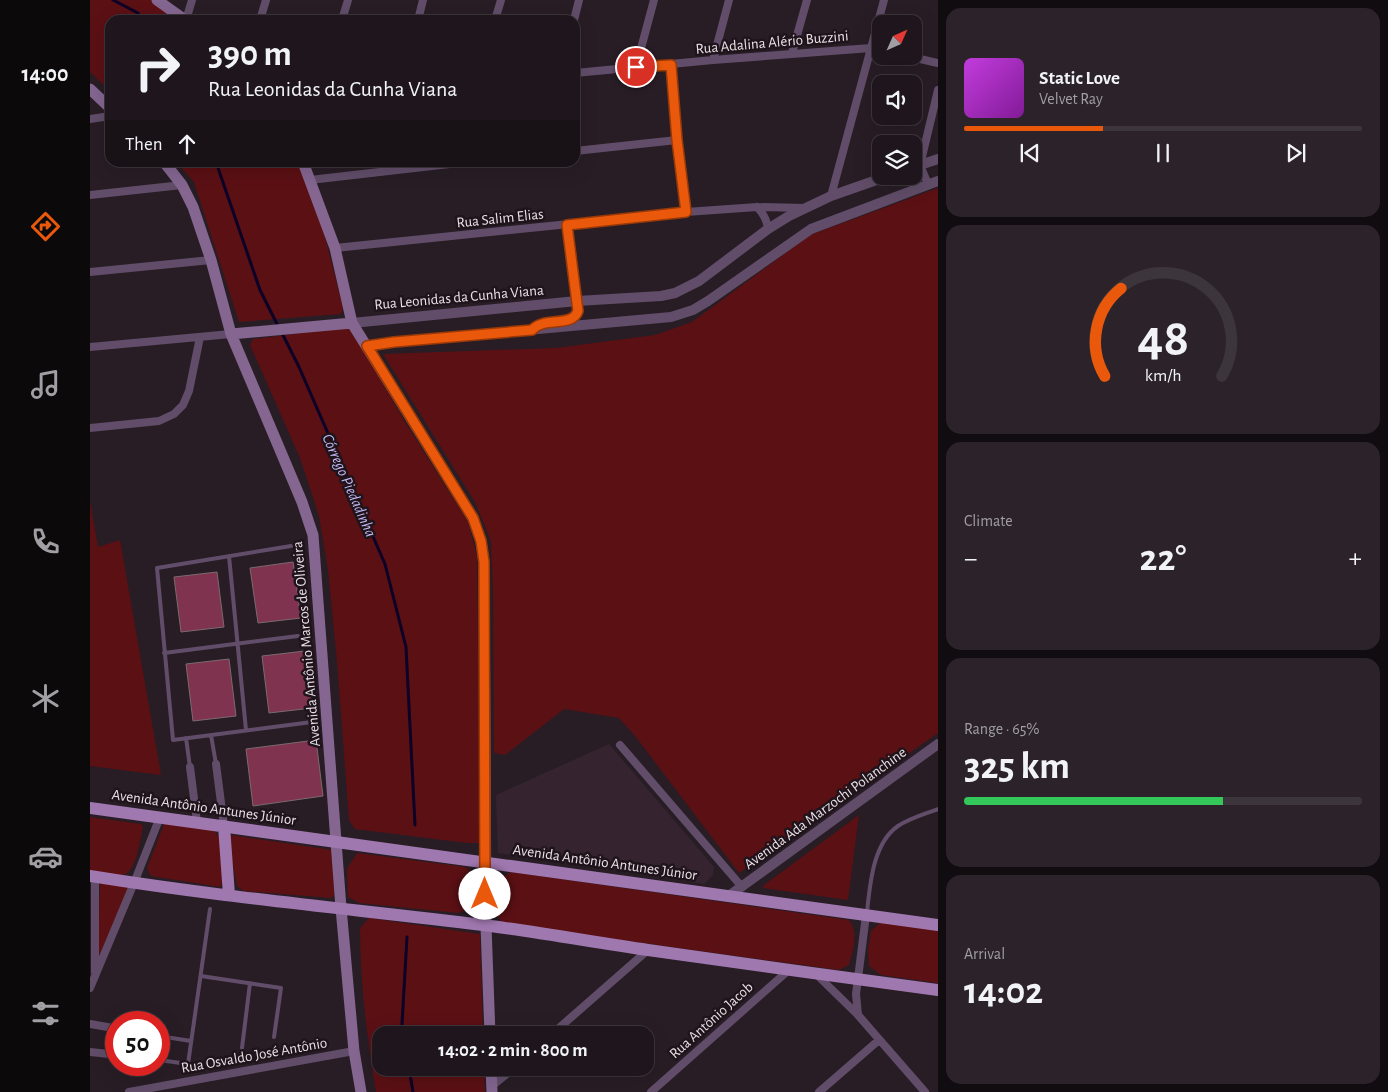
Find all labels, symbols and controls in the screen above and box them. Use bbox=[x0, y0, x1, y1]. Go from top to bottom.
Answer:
north arrow bbox=[872, 15, 922, 65]
map controls bbox=[872, 15, 922, 185]
street label: Rua Adalina Alério Buzzini bbox=[695, 28, 849, 57]
icon: right bbox=[125, 35, 190, 100]
text: 390 m bbox=[208, 37, 292, 72]
pin bbox=[615, 46, 657, 88]
icon: arrive bbox=[622, 53, 650, 81]
text: 14:00 bbox=[22, 63, 68, 85]
text: Static Love bbox=[1039, 69, 1120, 88]
button: sound bbox=[872, 75, 922, 125]
text: Rua Leonidas da Cunha Viana bbox=[208, 78, 457, 100]
text: Velvet Ray bbox=[1039, 91, 1103, 107]
icon: ahead bbox=[173, 130, 201, 158]
text: Then bbox=[125, 135, 163, 154]
button: layers bbox=[872, 135, 922, 185]
icon: previous bbox=[1016, 139, 1044, 167]
icon: pause bbox=[1149, 139, 1177, 167]
icon: next bbox=[1282, 139, 1310, 167]
street label: Rua Salim Elias bbox=[456, 206, 544, 231]
icon: directions bbox=[28, 209, 63, 244]
street label: Rua Leonidas da Cunha Viana bbox=[374, 283, 544, 312]
text: 48 bbox=[1137, 313, 1189, 365]
icon: music bbox=[28, 367, 63, 402]
text: km/h bbox=[1145, 367, 1181, 385]
water label: Córrego Piedadinha bbox=[319, 432, 379, 539]
text: Climate bbox=[964, 513, 1013, 529]
icon: phone bbox=[28, 524, 63, 559]
text: 22° bbox=[1140, 540, 1186, 578]
street label: Avenida Antônio Marcos de Oliveira bbox=[290, 541, 323, 747]
text: − bbox=[964, 545, 977, 573]
text: + bbox=[1349, 545, 1362, 573]
icon: climate bbox=[28, 681, 63, 716]
text: Range · 65% bbox=[964, 721, 1040, 737]
street label: Avenida Ada Marzochi Polanchine bbox=[741, 745, 909, 872]
text: 325 km bbox=[964, 748, 1070, 786]
street label: Avenida Antônio Antunes Júnior bbox=[111, 787, 297, 828]
icon: car bbox=[28, 839, 63, 874]
street label: Avenida Antônio Antunes Júnior bbox=[512, 842, 698, 883]
position arrow bbox=[458, 867, 510, 919]
text: Arrival bbox=[964, 946, 1005, 962]
text: 14:02 bbox=[964, 973, 1043, 1011]
street label: Rua Antônio Jacob bbox=[667, 979, 756, 1062]
icon: filters bbox=[28, 996, 63, 1031]
speed limit sign: 50 bbox=[105, 1011, 170, 1076]
street label: Rua Osvaldo José Antônio bbox=[180, 1035, 328, 1076]
text: 14:02 · 2 min · 800 m bbox=[438, 1041, 588, 1060]

